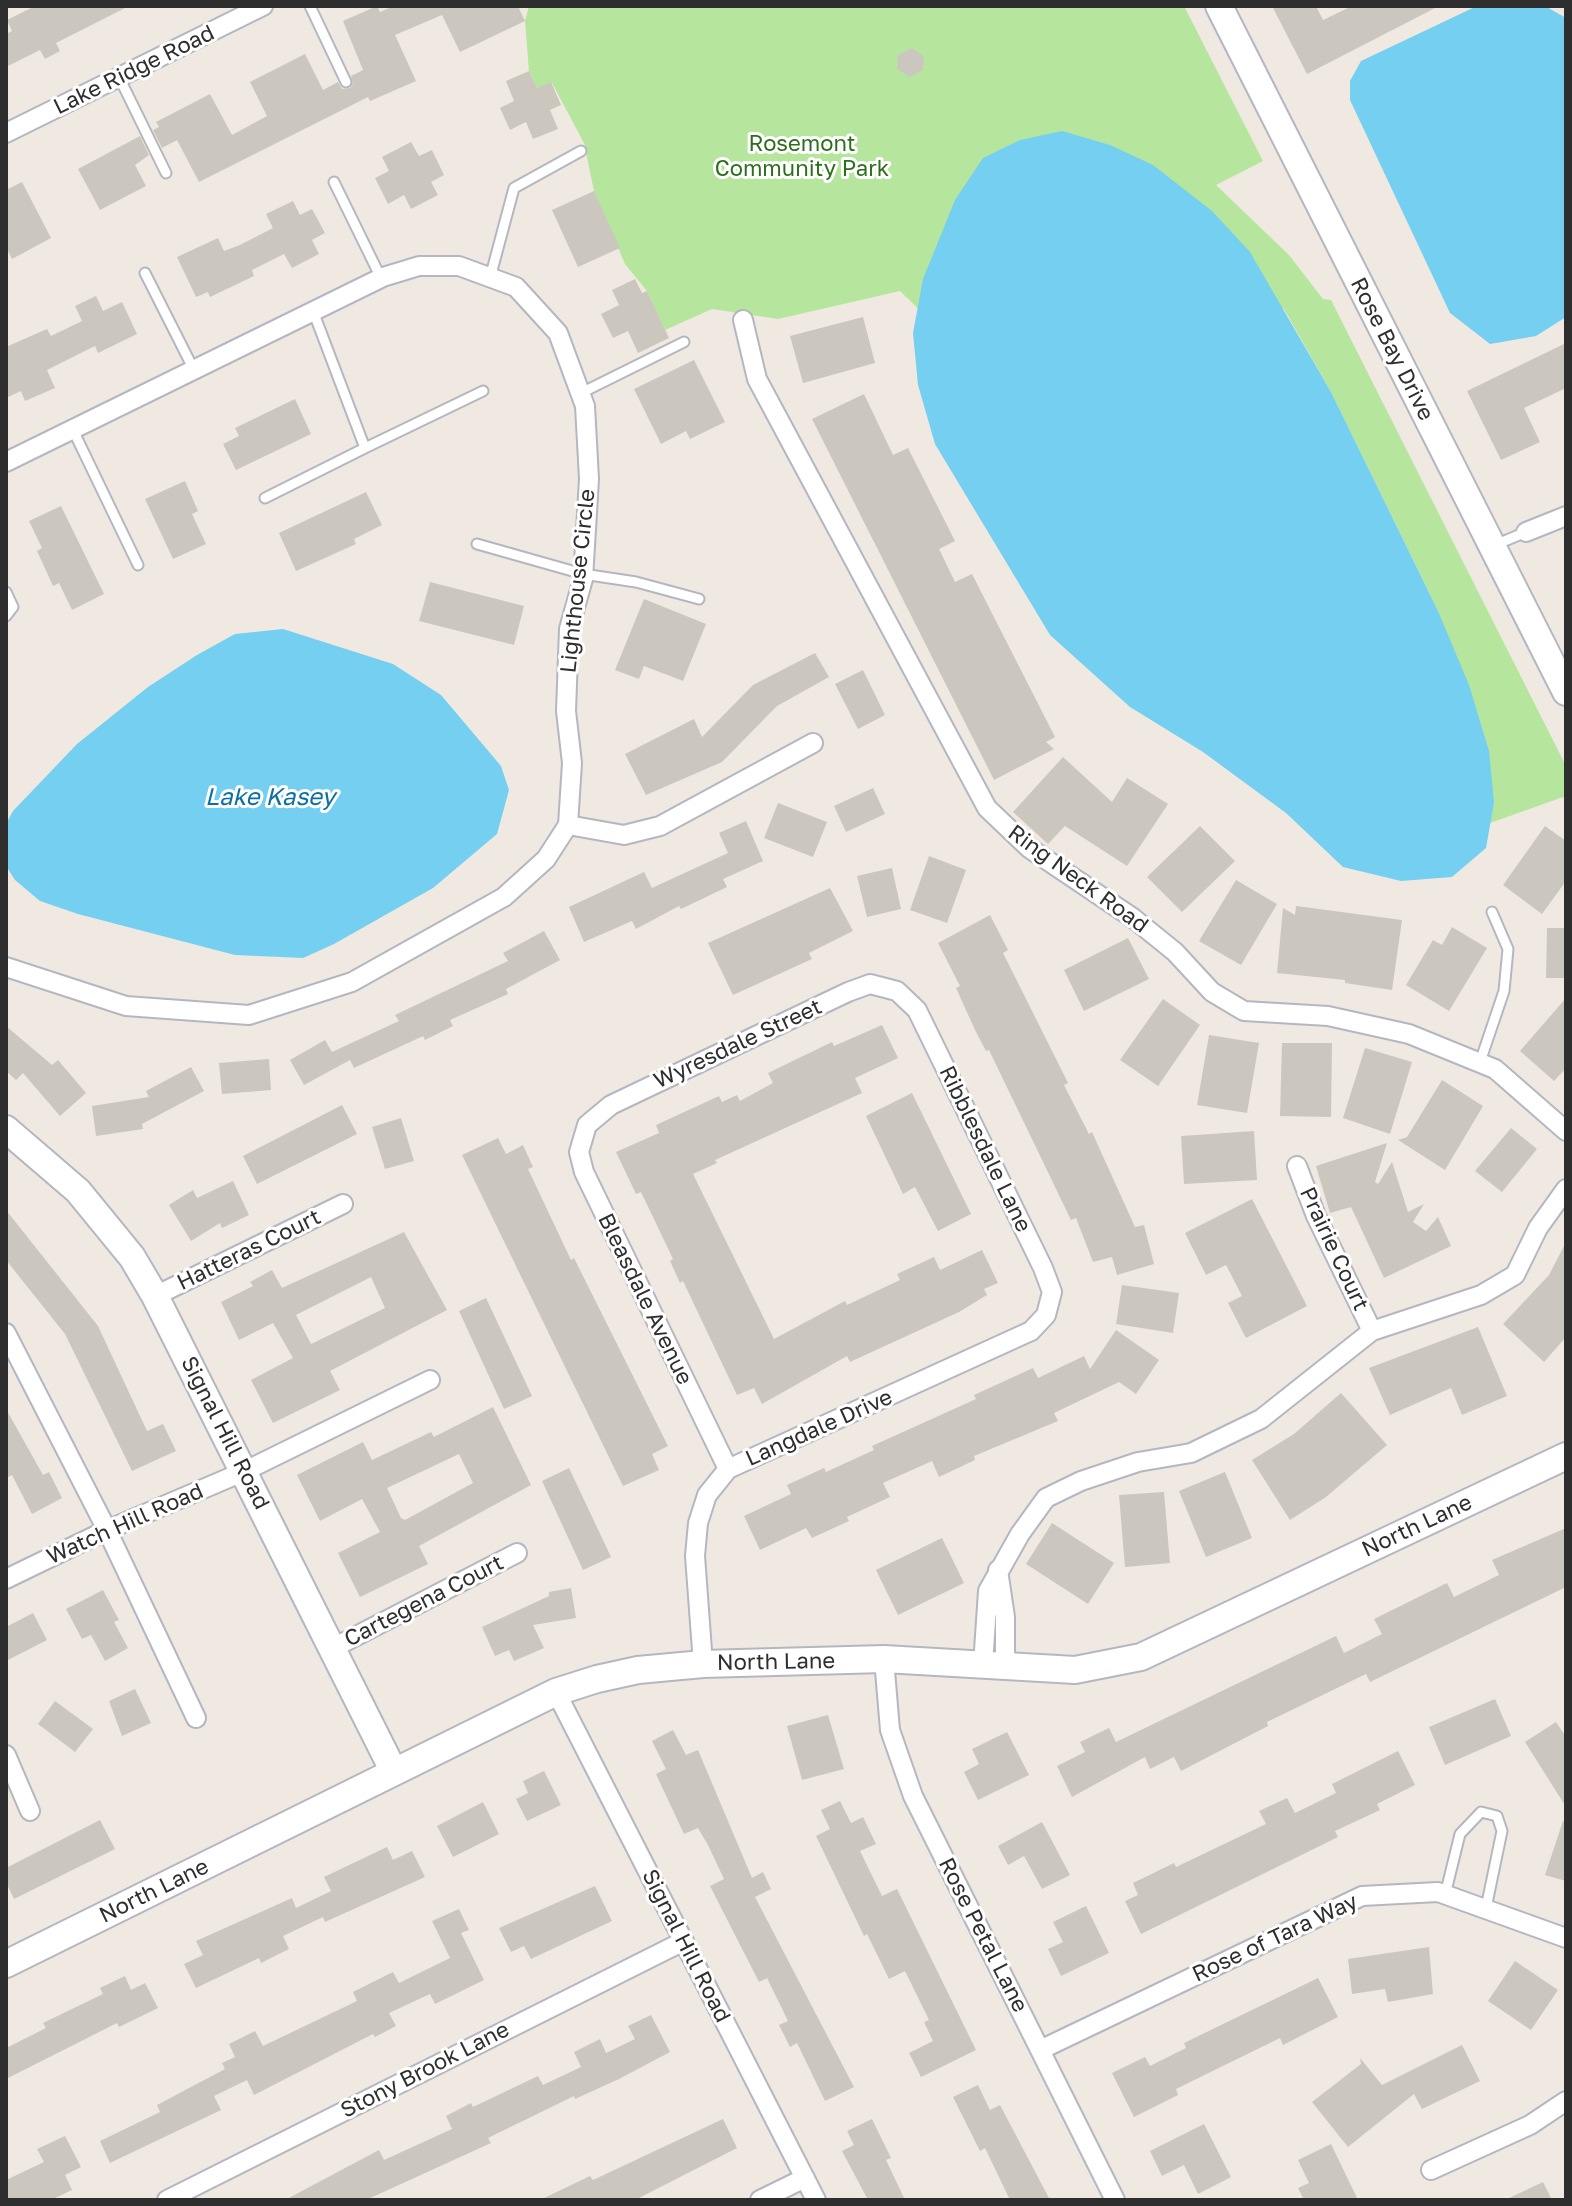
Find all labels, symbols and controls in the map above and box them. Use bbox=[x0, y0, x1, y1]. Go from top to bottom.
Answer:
street label: Lake Ridge Road bbox=[49, 20, 219, 120]
park label: Rosemont Community Park bbox=[715, 131, 889, 182]
street label: Rose Bay Drive bbox=[1345, 273, 1439, 425]
street label: Lighthouse Circle bbox=[555, 488, 601, 674]
water label: Lake Kasey bbox=[205, 783, 335, 811]
street label: Ring Neck Road bbox=[1003, 819, 1153, 939]
street label: Wyresdale Street bbox=[650, 993, 826, 1095]
street label: Ribblesdale Lane bbox=[933, 1062, 1037, 1236]
street label: Prairie Court bbox=[1294, 1183, 1374, 1315]
street label: Hatteras Court bbox=[173, 1204, 325, 1296]
street label: Bleasdale Avenue bbox=[592, 1209, 698, 1389]
street label: Signal Hill Road bbox=[175, 1352, 275, 1514]
street label: Langdale Drive bbox=[742, 1384, 896, 1472]
street label: Watch Hill Road bbox=[43, 1478, 207, 1570]
street label: North Lane bbox=[1358, 1489, 1476, 1563]
street label: Cartegena Court bbox=[340, 1550, 508, 1652]
street label: North Lane bbox=[717, 1648, 835, 1676]
street label: North Lane bbox=[95, 1853, 213, 1929]
street label: Rose Petal Lane bbox=[933, 1853, 1033, 2017]
street label: Signal Hill Road bbox=[636, 1865, 736, 2027]
street label: Rose of Tara Way bbox=[1188, 1888, 1362, 1988]
street label: Stony Brook Lane bbox=[336, 2016, 514, 2124]

